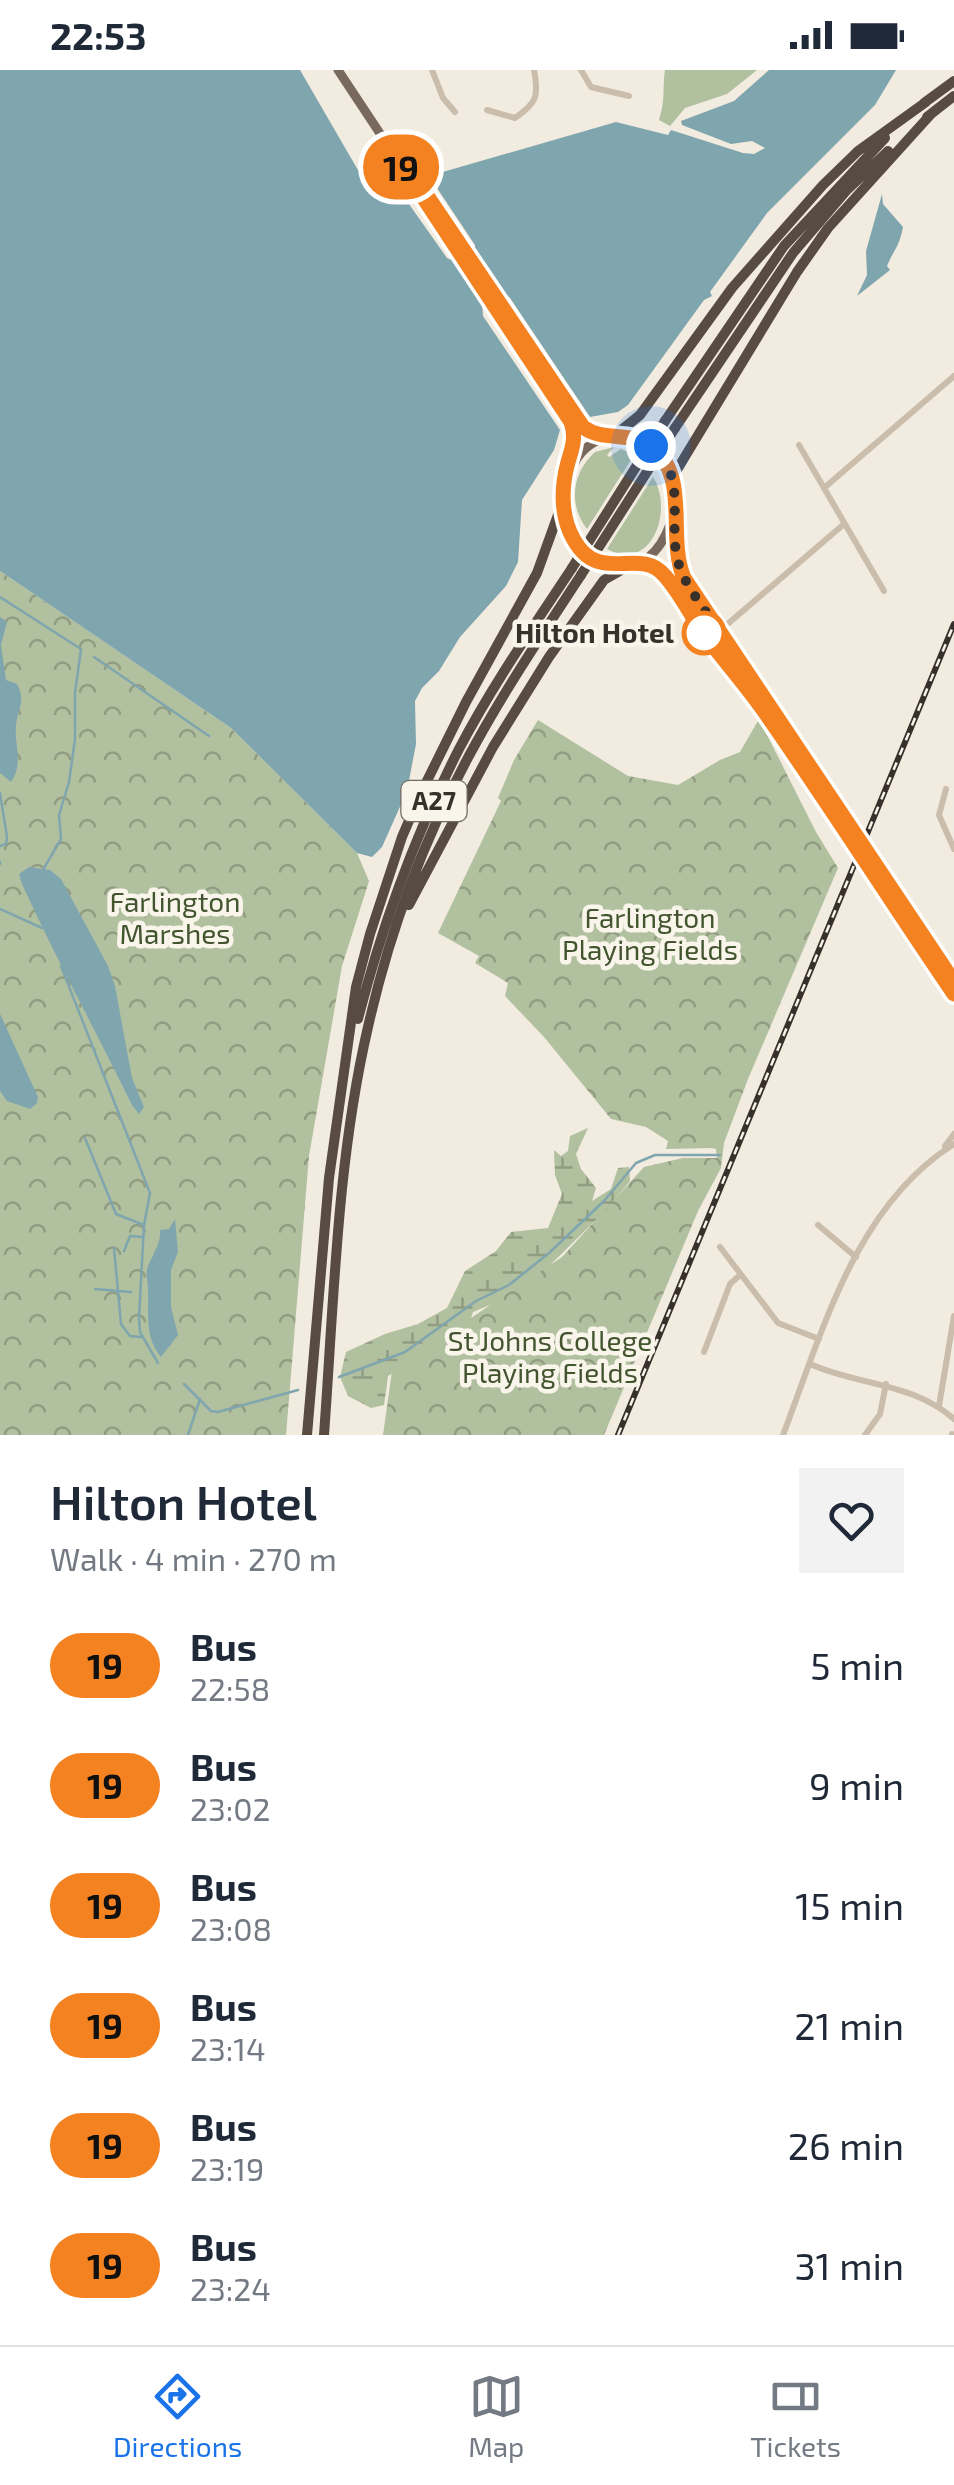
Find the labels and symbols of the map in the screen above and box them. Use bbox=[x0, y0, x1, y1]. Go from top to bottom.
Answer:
line badge: 19 bbox=[356, 134, 446, 200]
your location bbox=[626, 421, 676, 471]
marker: Hilton Hotel bbox=[683, 612, 725, 654]
place label: Hilton Hotel bbox=[515, 615, 675, 649]
road number: A27 bbox=[402, 781, 466, 821]
park label: Farlington Marshes bbox=[109, 884, 241, 950]
park label: Farlington Playing Fields bbox=[562, 900, 738, 966]
park label: St Johns College Playing Fields bbox=[448, 1323, 652, 1389]

